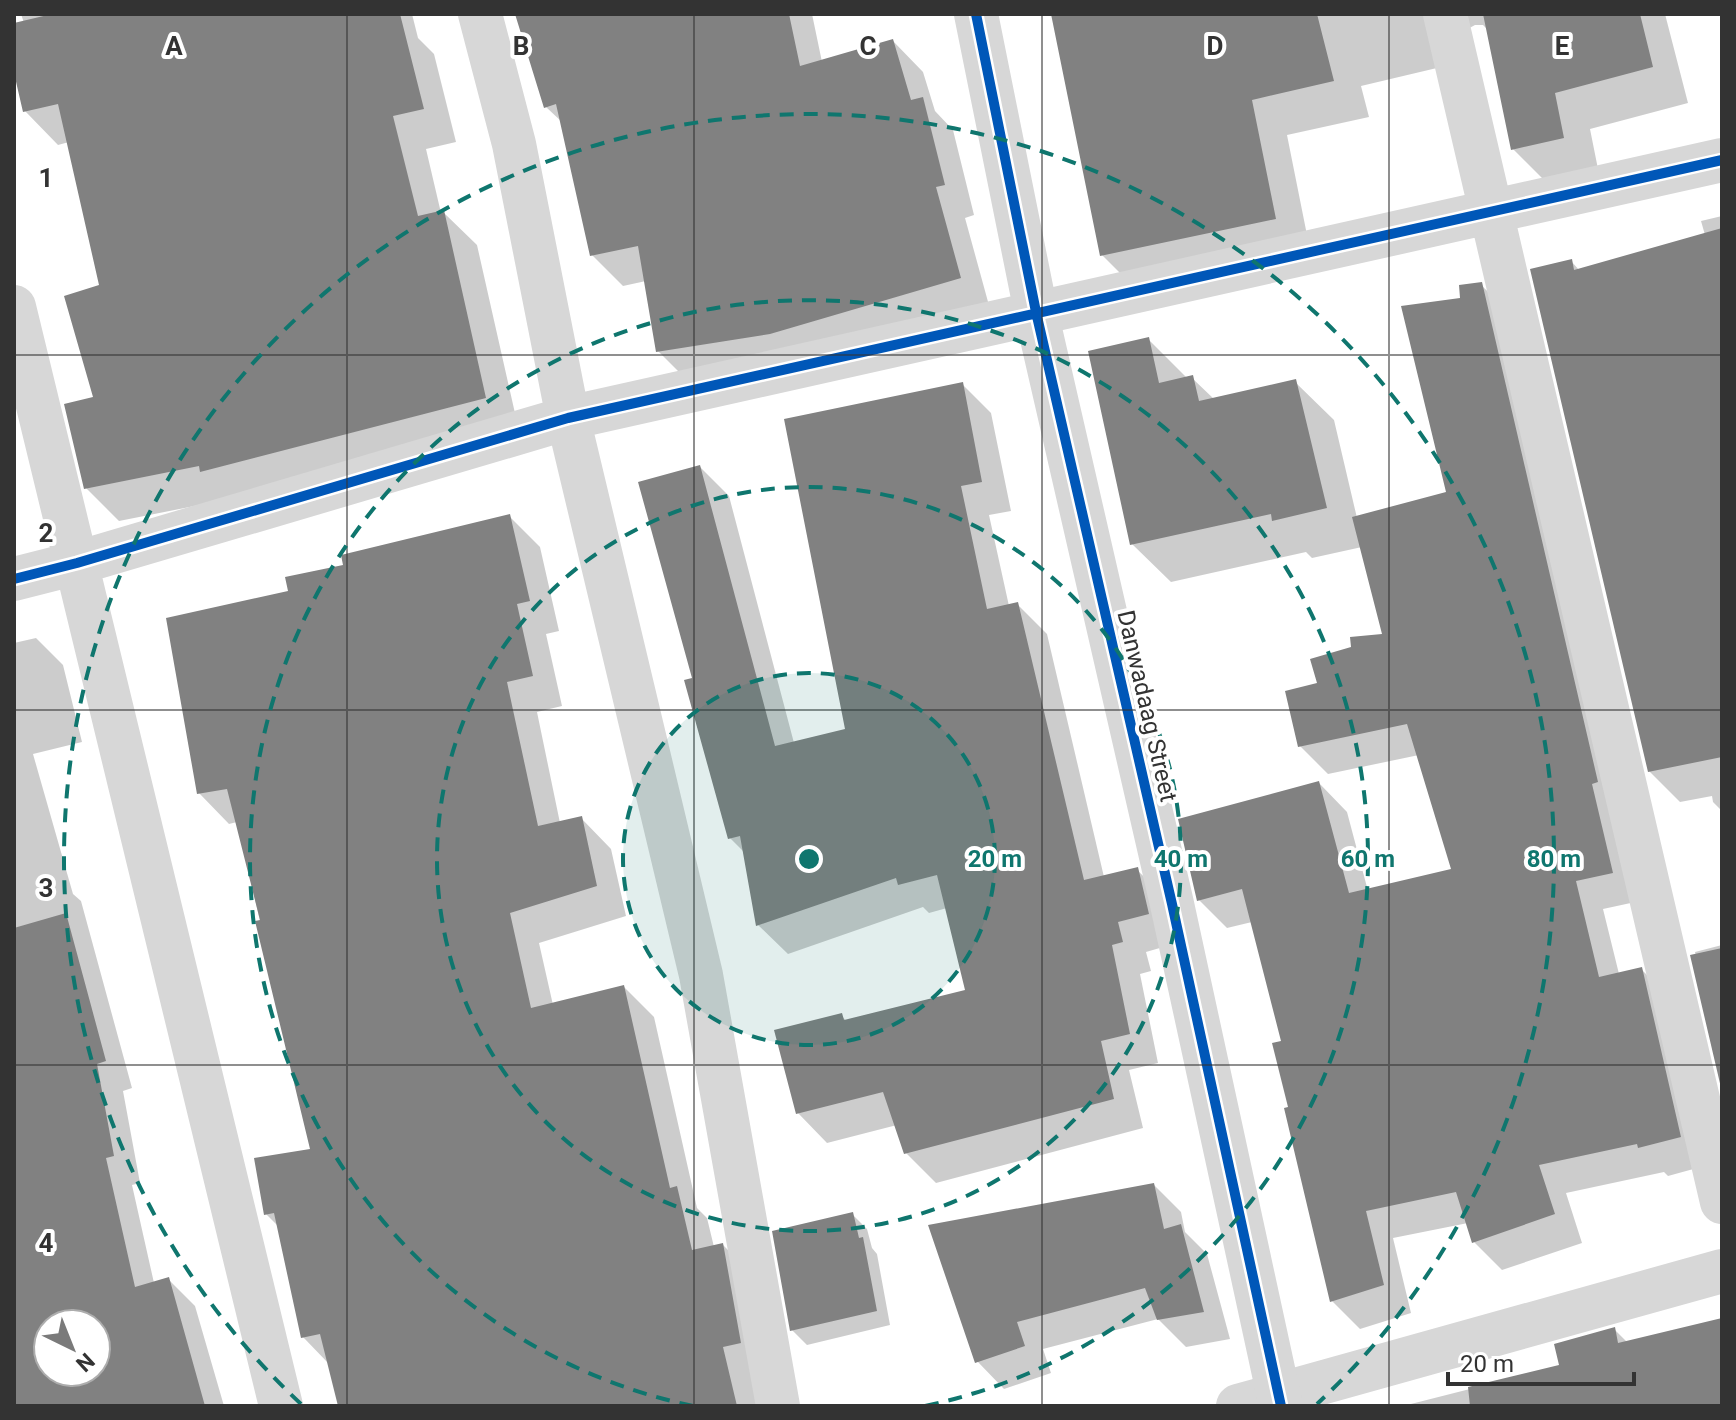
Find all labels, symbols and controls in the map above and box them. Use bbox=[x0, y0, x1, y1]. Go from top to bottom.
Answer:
text: A bbox=[165, 31, 183, 61]
text: B bbox=[513, 31, 529, 61]
text: C bbox=[859, 31, 877, 61]
text: D bbox=[1207, 31, 1223, 61]
text: E bbox=[1555, 31, 1570, 61]
text: 1 bbox=[39, 163, 53, 193]
text: 2 bbox=[39, 518, 53, 548]
street label: Danwadaag Street bbox=[1111, 608, 1183, 805]
centre of rings bbox=[795, 845, 823, 873]
text: 20 m bbox=[968, 845, 1022, 873]
text: 40 m bbox=[1154, 845, 1208, 873]
text: 60 m bbox=[1341, 845, 1395, 873]
text: 80 m bbox=[1527, 845, 1581, 873]
text: 3 bbox=[39, 873, 53, 903]
text: 4 bbox=[39, 1228, 54, 1258]
north arrow bbox=[32, 1308, 112, 1388]
scale bar bbox=[1448, 1336, 1634, 1386]
text: N bbox=[71, 1348, 100, 1377]
text: 20 m bbox=[1460, 1350, 1514, 1378]

